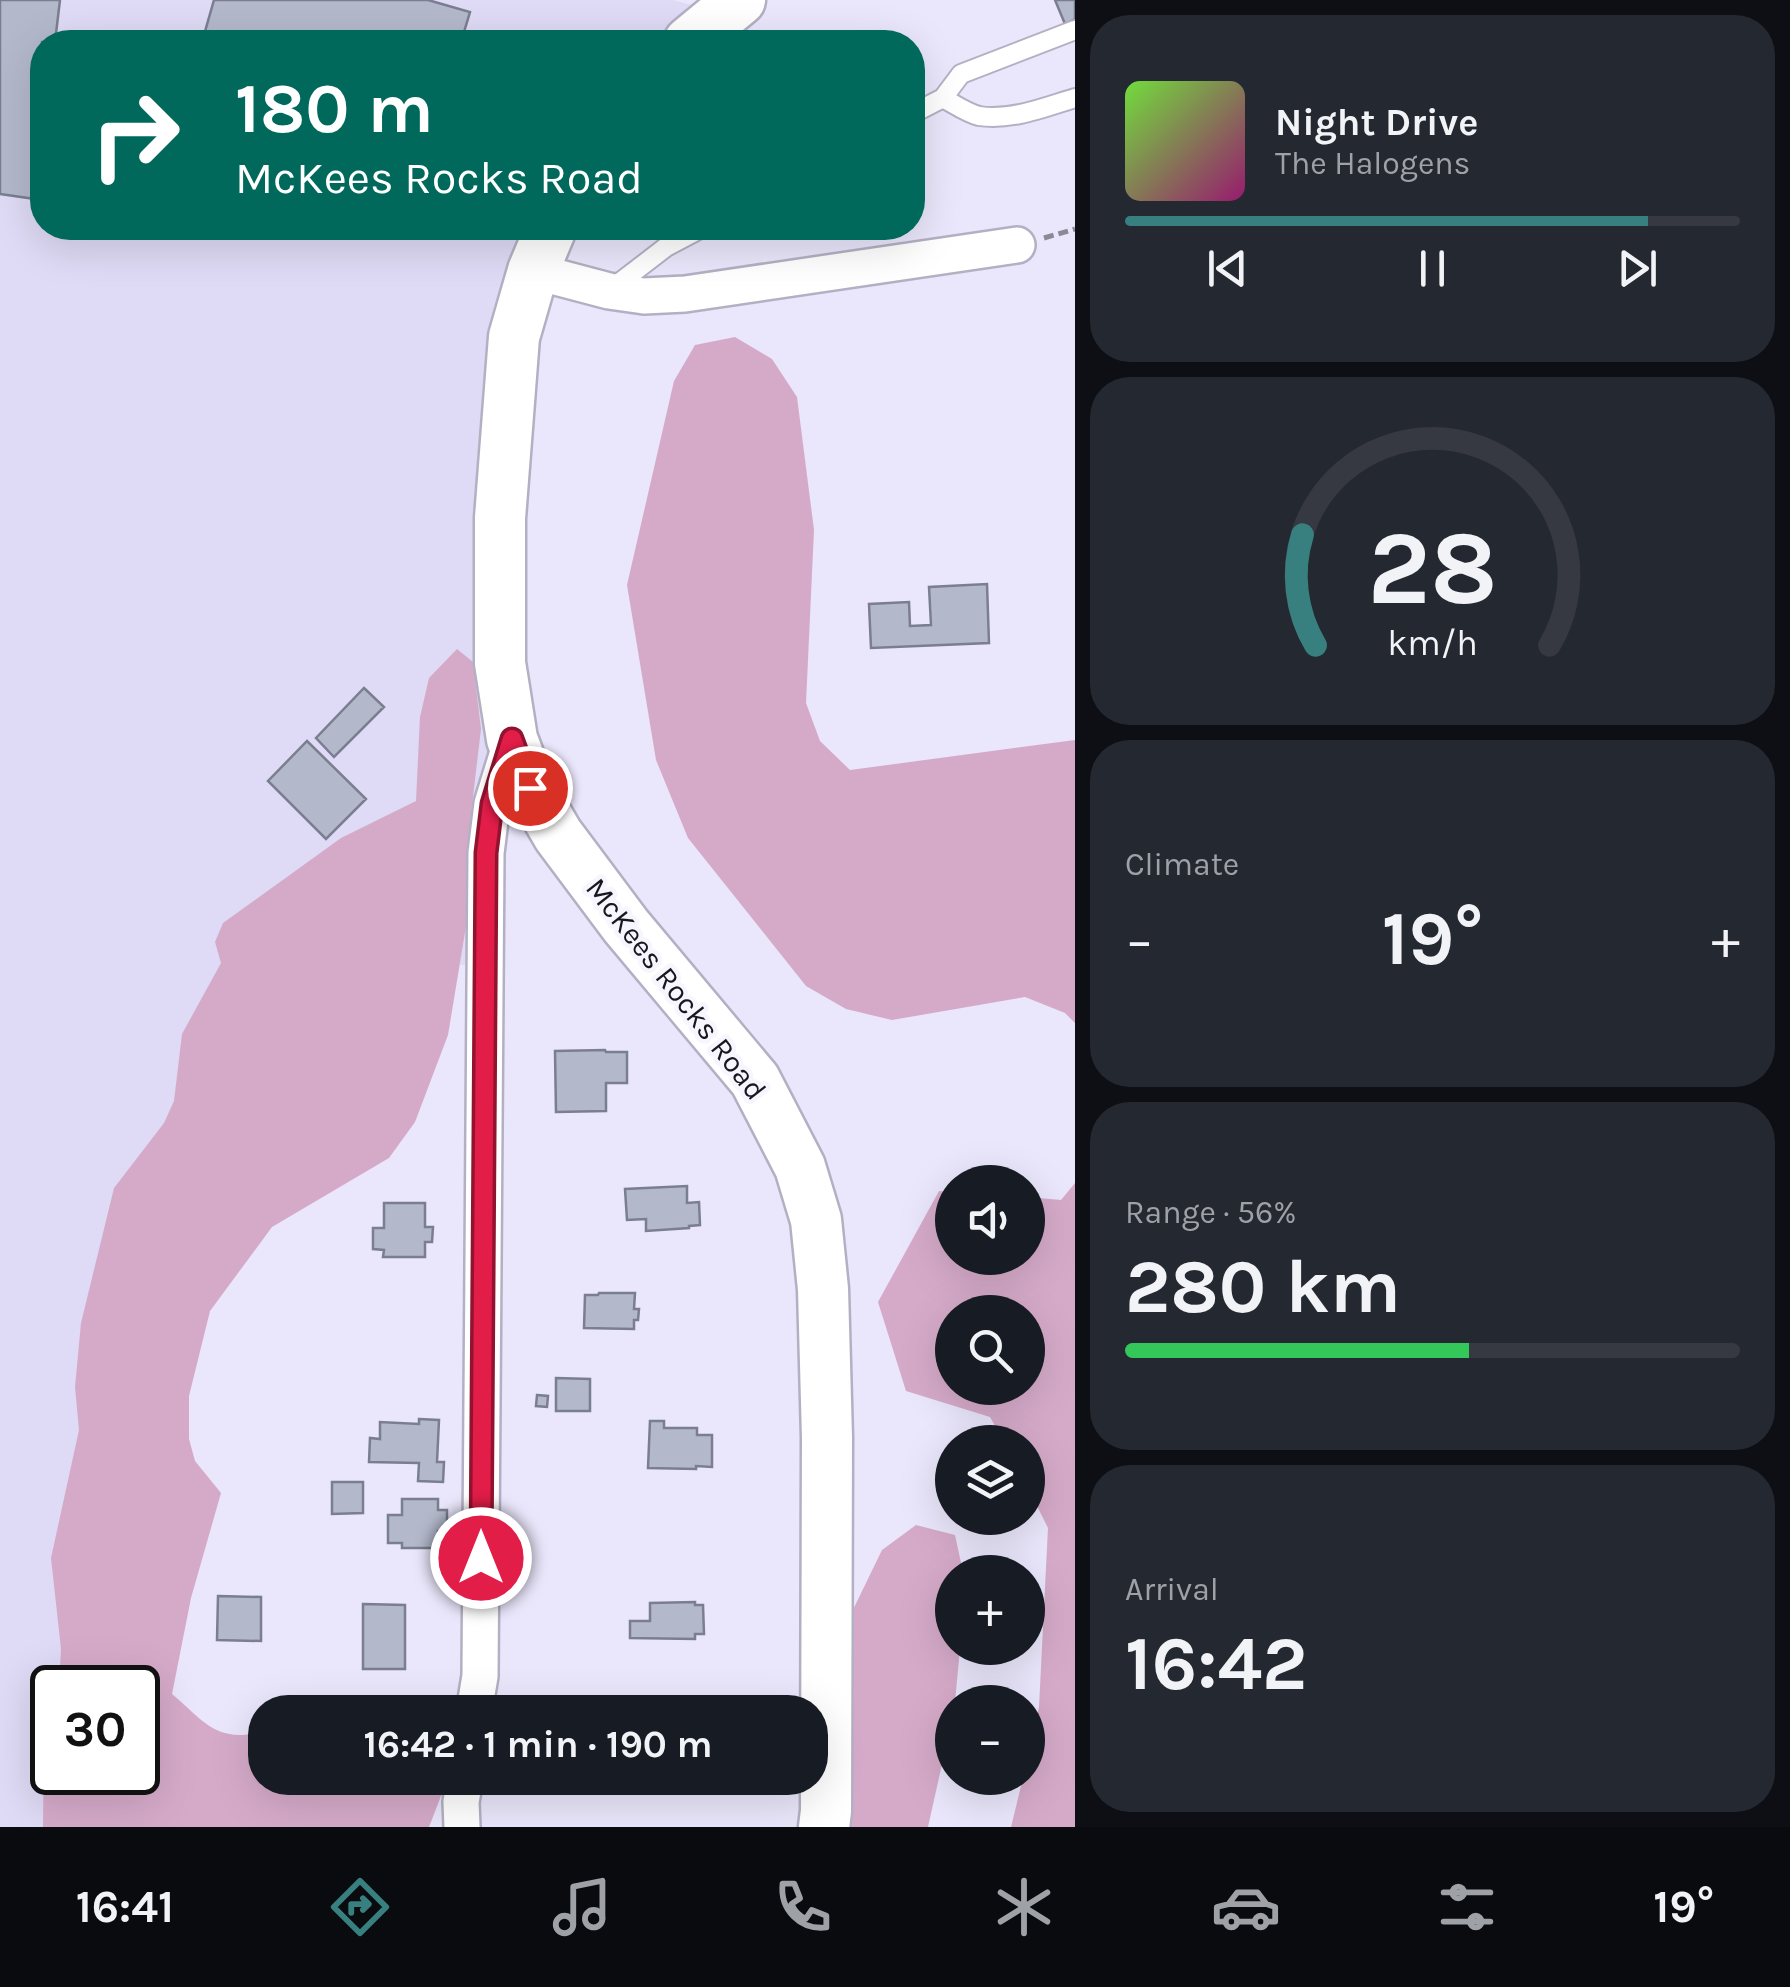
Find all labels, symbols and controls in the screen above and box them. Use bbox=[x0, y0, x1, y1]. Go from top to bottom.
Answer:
text: 180 m bbox=[235, 68, 434, 150]
icon: right bbox=[70, 70, 200, 200]
text: Night Drive bbox=[1275, 100, 1478, 145]
text: The Halogens bbox=[1275, 145, 1470, 182]
text: McKees Rocks Road bbox=[235, 152, 643, 204]
icon: previous bbox=[1200, 241, 1255, 296]
icon: pause bbox=[1405, 241, 1460, 296]
icon: next bbox=[1610, 241, 1665, 296]
text: 28 bbox=[1367, 508, 1498, 629]
text: km/h bbox=[1387, 622, 1478, 664]
pin bbox=[488, 746, 573, 831]
icon: arrive bbox=[503, 761, 558, 816]
text: Climate bbox=[1125, 846, 1239, 883]
street label: McKees Rocks Road bbox=[578, 871, 774, 1107]
text: 19° bbox=[1382, 895, 1483, 983]
text: − bbox=[1125, 908, 1154, 972]
text: + bbox=[1711, 908, 1740, 972]
map controls bbox=[935, 1165, 1045, 1795]
button: sound bbox=[935, 1165, 1045, 1275]
text: Range · 56% bbox=[1125, 1194, 1297, 1231]
text: 280 km bbox=[1125, 1243, 1401, 1331]
button: search bbox=[935, 1295, 1045, 1405]
button: layers bbox=[935, 1425, 1045, 1535]
position arrow bbox=[429, 1506, 533, 1610]
button: + bbox=[935, 1555, 1045, 1665]
text: Arrival bbox=[1125, 1571, 1219, 1608]
text: 16:42 bbox=[1125, 1620, 1307, 1708]
speed limit sign: 30 bbox=[30, 1665, 160, 1795]
button: − bbox=[935, 1685, 1045, 1795]
text: 16:42 · 1 min · 190 m bbox=[363, 1722, 713, 1767]
icon: directions bbox=[325, 1872, 395, 1942]
icon: music bbox=[547, 1872, 617, 1942]
icon: phone bbox=[768, 1872, 838, 1942]
icon: climate bbox=[989, 1872, 1059, 1942]
icon: car bbox=[1211, 1872, 1281, 1942]
icon: filters bbox=[1432, 1872, 1502, 1942]
text: 16:41 bbox=[76, 1881, 174, 1933]
text: 19° bbox=[1653, 1881, 1714, 1933]

